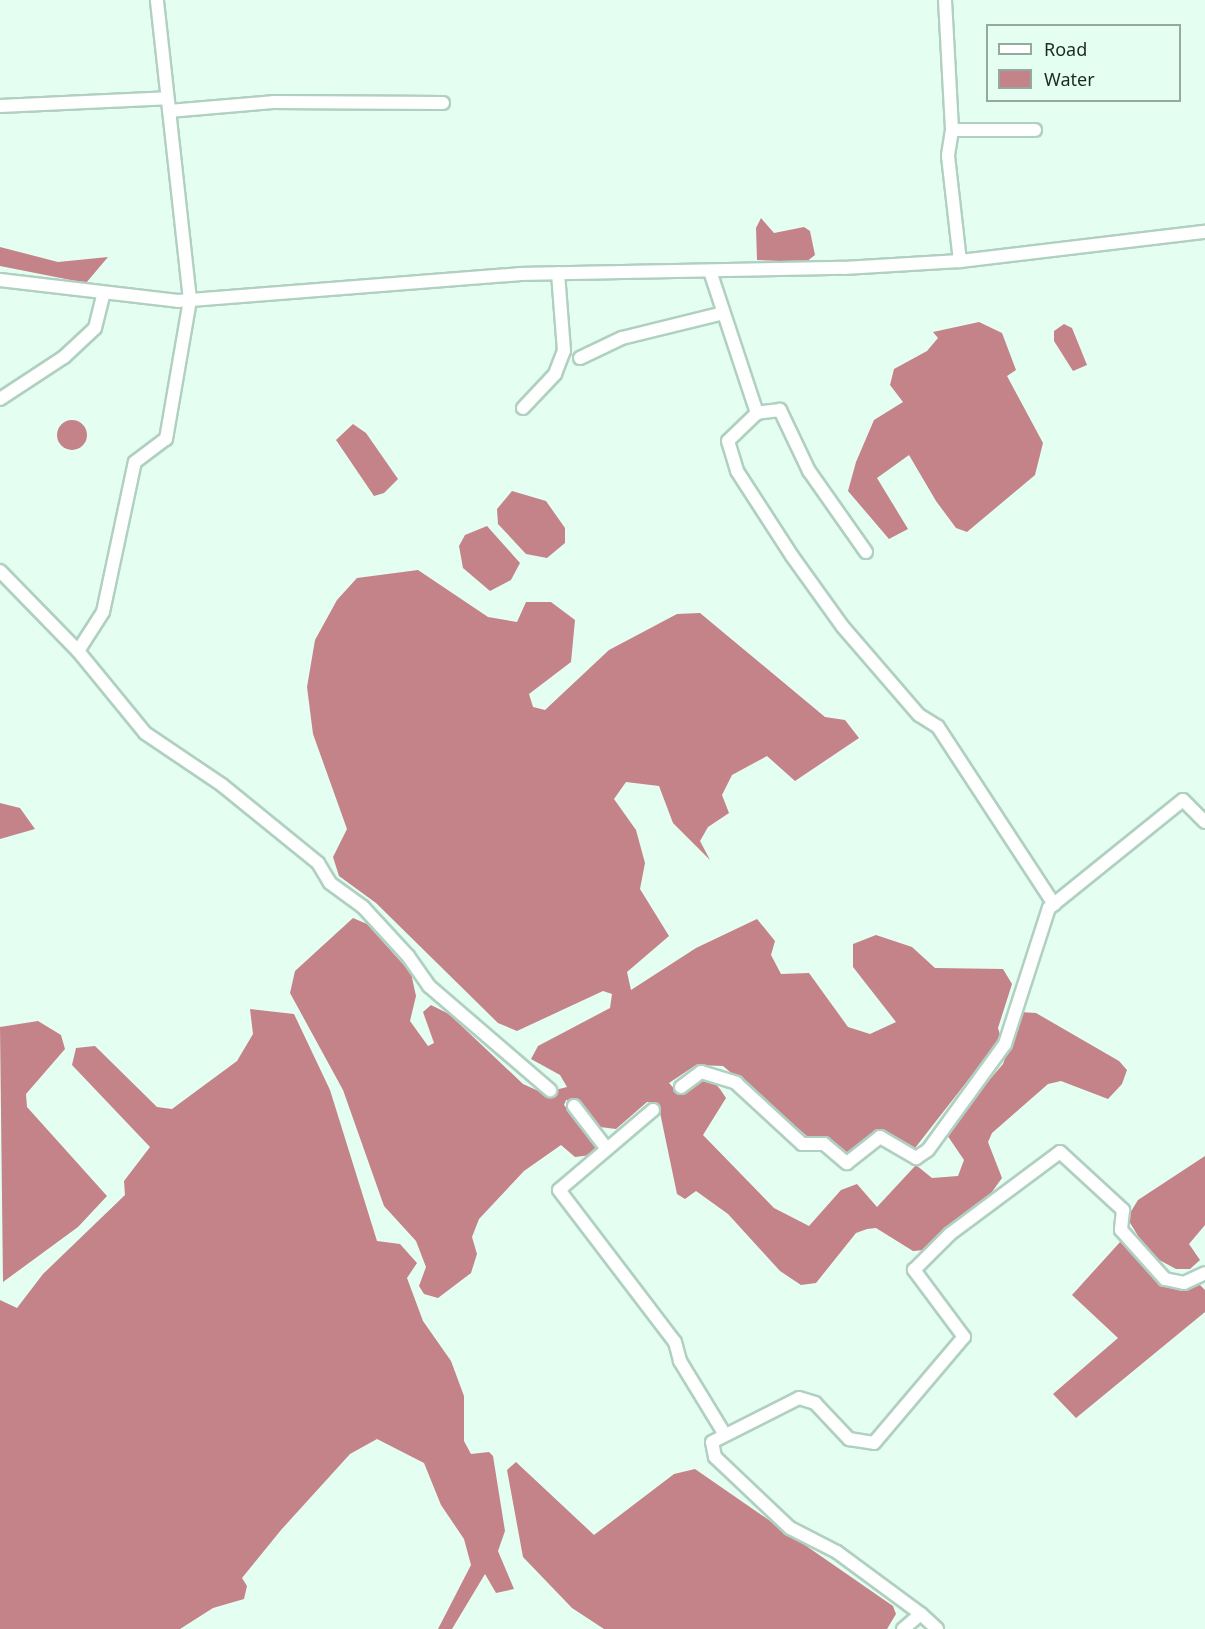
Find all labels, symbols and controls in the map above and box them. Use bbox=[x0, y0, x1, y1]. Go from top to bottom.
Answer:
legend bbox=[986, 24, 1181, 102]
text: Road bbox=[1044, 37, 1087, 61]
text: Water bbox=[1044, 67, 1095, 91]

